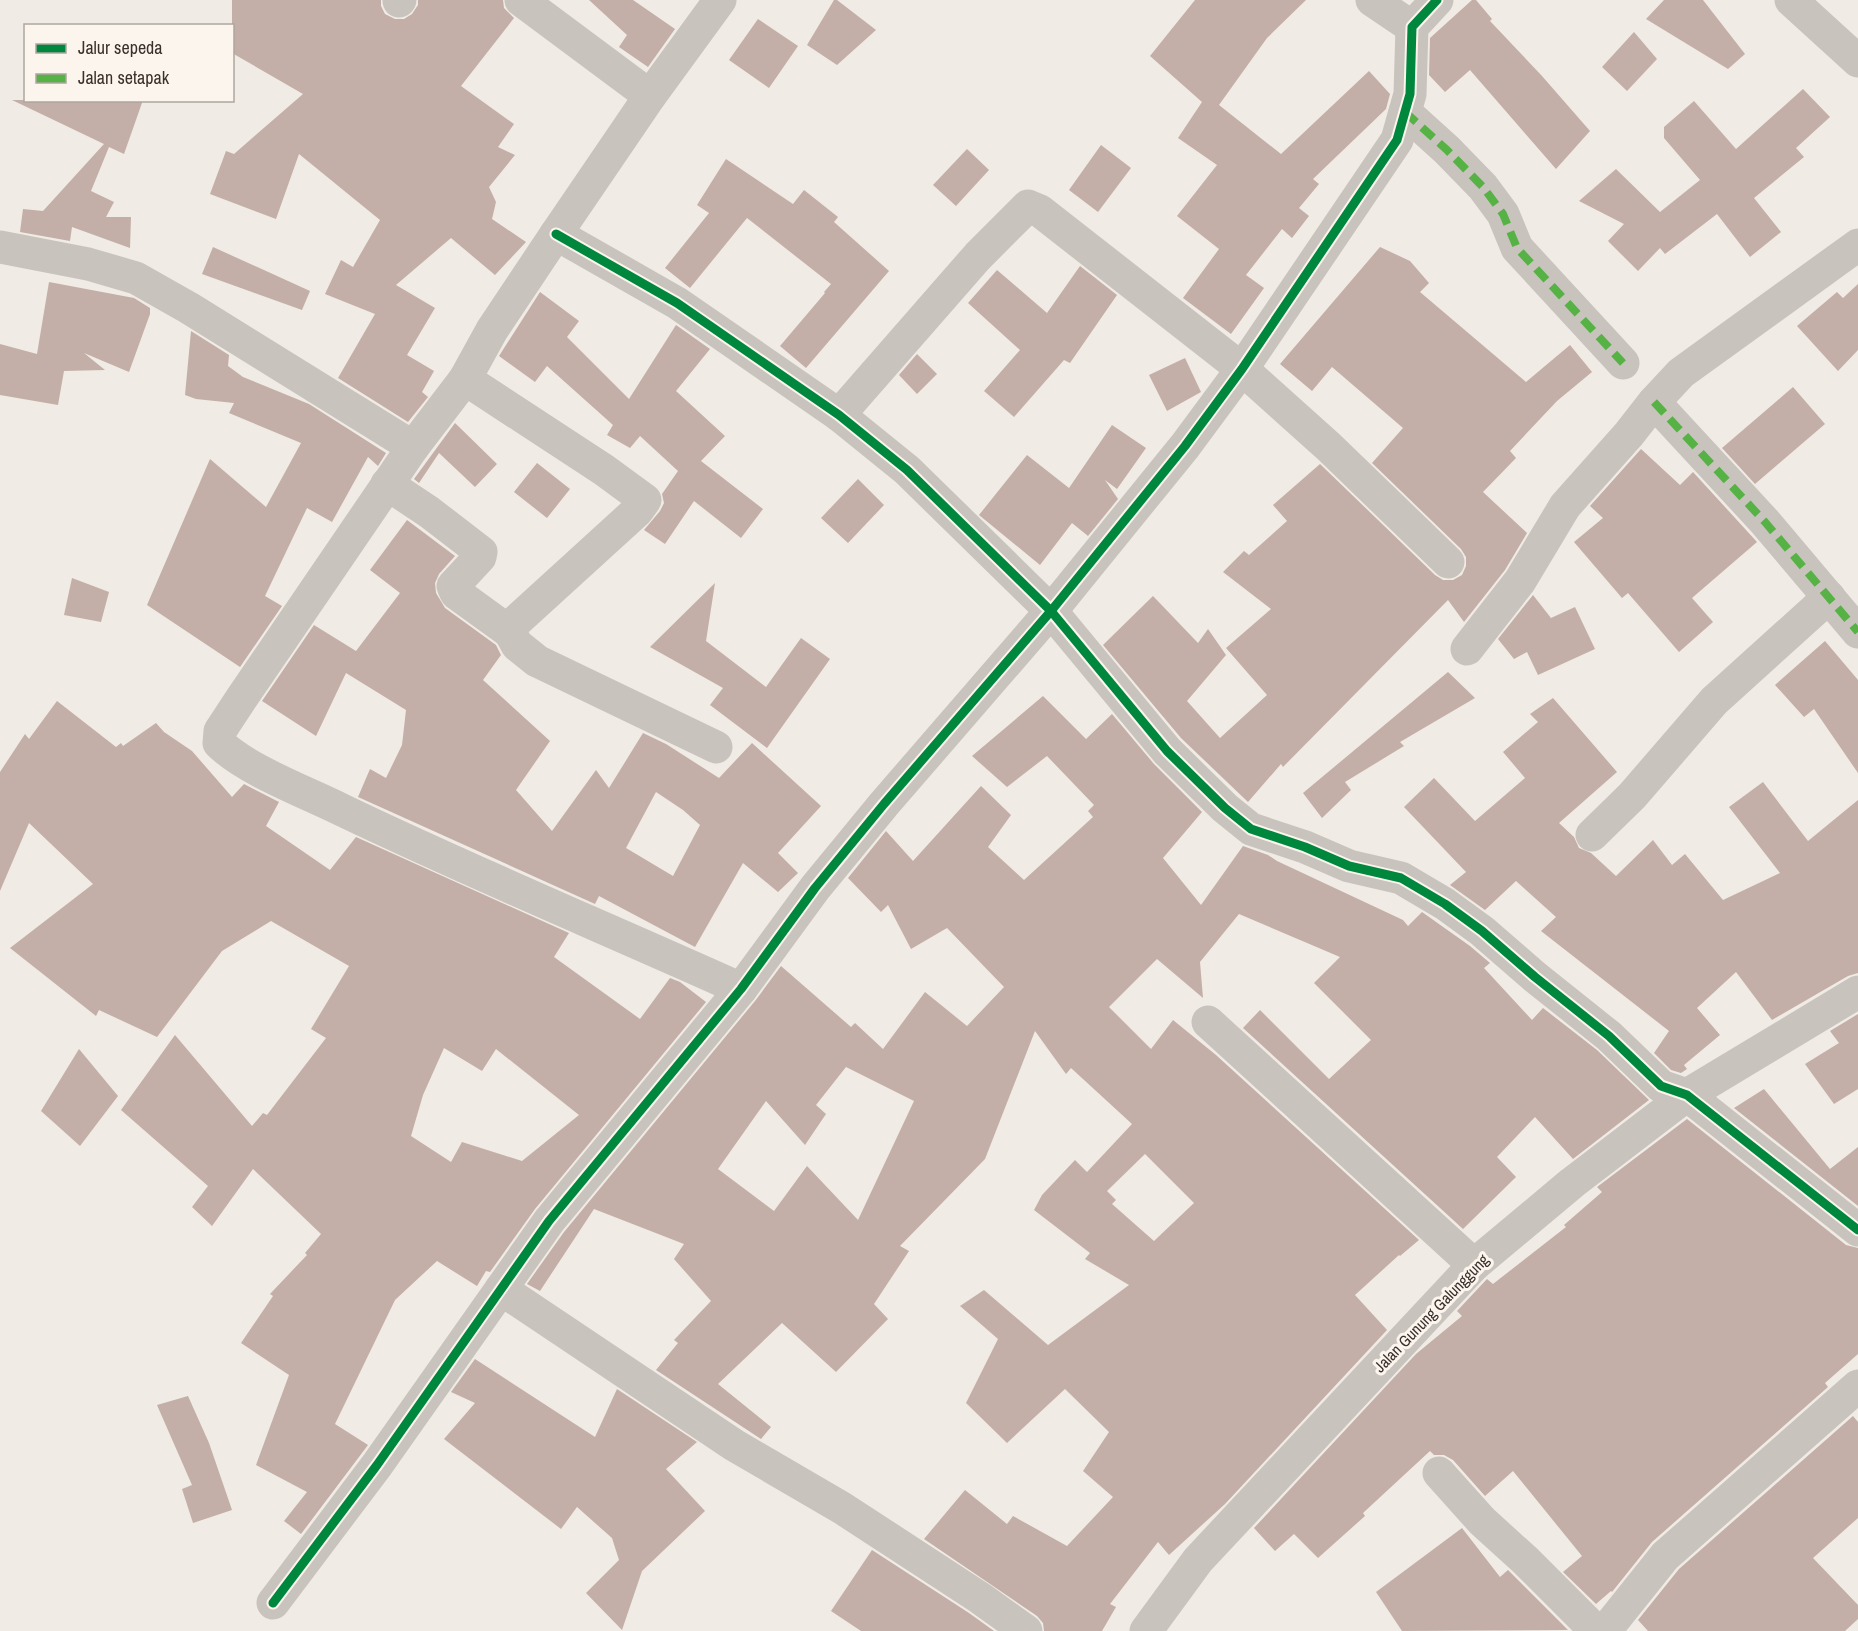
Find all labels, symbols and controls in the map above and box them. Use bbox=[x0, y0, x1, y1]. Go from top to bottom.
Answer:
legend bbox=[24, 24, 234, 102]
text: Jalur sepeda bbox=[78, 35, 163, 60]
text: Jalan setapak bbox=[78, 65, 170, 90]
street label: Jalan Gunung Galunggung bbox=[1369, 1248, 1494, 1377]

